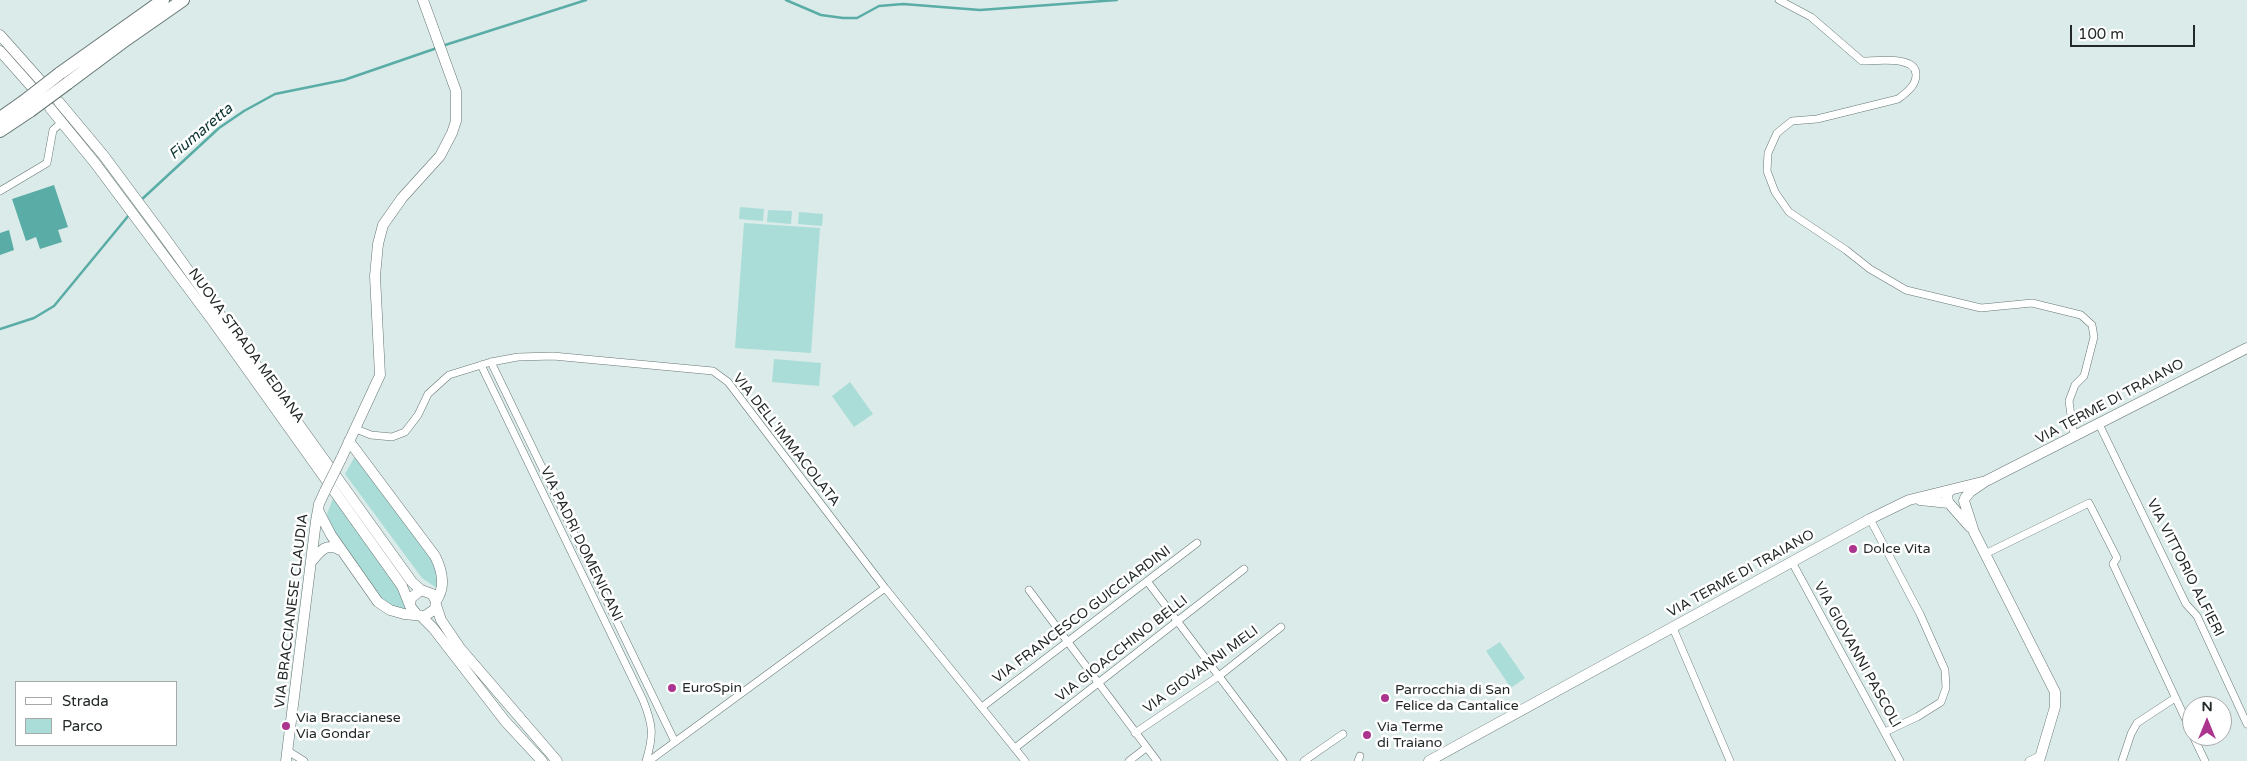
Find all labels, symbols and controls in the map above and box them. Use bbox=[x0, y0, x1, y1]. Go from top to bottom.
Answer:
scale bar bbox=[2072, 15, 2197, 47]
text: 100 m bbox=[2078, 25, 2124, 43]
water label: Fiumaretta bbox=[165, 100, 237, 164]
street label: NUOVA STRADA MEDIANA bbox=[184, 266, 308, 426]
street label: VIA TERME DI TRAIANO bbox=[2033, 356, 2187, 448]
street label: VIA DELL'IMMACOLATA bbox=[729, 370, 843, 510]
street label: VIA PADRI DOMENICANI bbox=[536, 464, 626, 624]
street label: VIA VITTORIO ALFIERI bbox=[2143, 496, 2227, 640]
street label: VIA BRACCIANESE CLAUDIA bbox=[272, 513, 312, 709]
street label: VIA TERME DI TRAIANO bbox=[1665, 527, 1817, 621]
place label: Dolce Vita bbox=[1863, 541, 1930, 557]
street label: VIA FRANCESCO GUICCIARDINI bbox=[990, 543, 1174, 687]
marker: Dolce Vita bbox=[1847, 543, 1859, 555]
street label: VIA GIOVANNI PASCOLI bbox=[1810, 579, 1904, 731]
street label: VIA GIOACCHINO BELLI bbox=[1053, 592, 1191, 706]
street label: VIA GIOVANNI MELI bbox=[1140, 623, 1262, 717]
place label: EuroSpin bbox=[682, 680, 742, 696]
legend bbox=[15, 681, 178, 746]
marker: EuroSpin bbox=[666, 682, 678, 694]
place label: Parrocchia di San Felice da Cantalice bbox=[1395, 682, 1519, 714]
text: Strada bbox=[62, 692, 109, 710]
marker: Parrocchia di San Felice da Cantalice bbox=[1379, 692, 1391, 704]
north arrow bbox=[2182, 696, 2232, 746]
text: N bbox=[2201, 698, 2213, 715]
place label: Via Braccianese Via Gondar bbox=[296, 710, 401, 742]
text: Parco bbox=[62, 717, 103, 735]
place label: Via Terme di Traiano bbox=[1377, 719, 1443, 752]
marker: Via Braccianese Via Gondar bbox=[280, 720, 292, 732]
marker: Via Terme di Traiano bbox=[1361, 729, 1373, 741]

